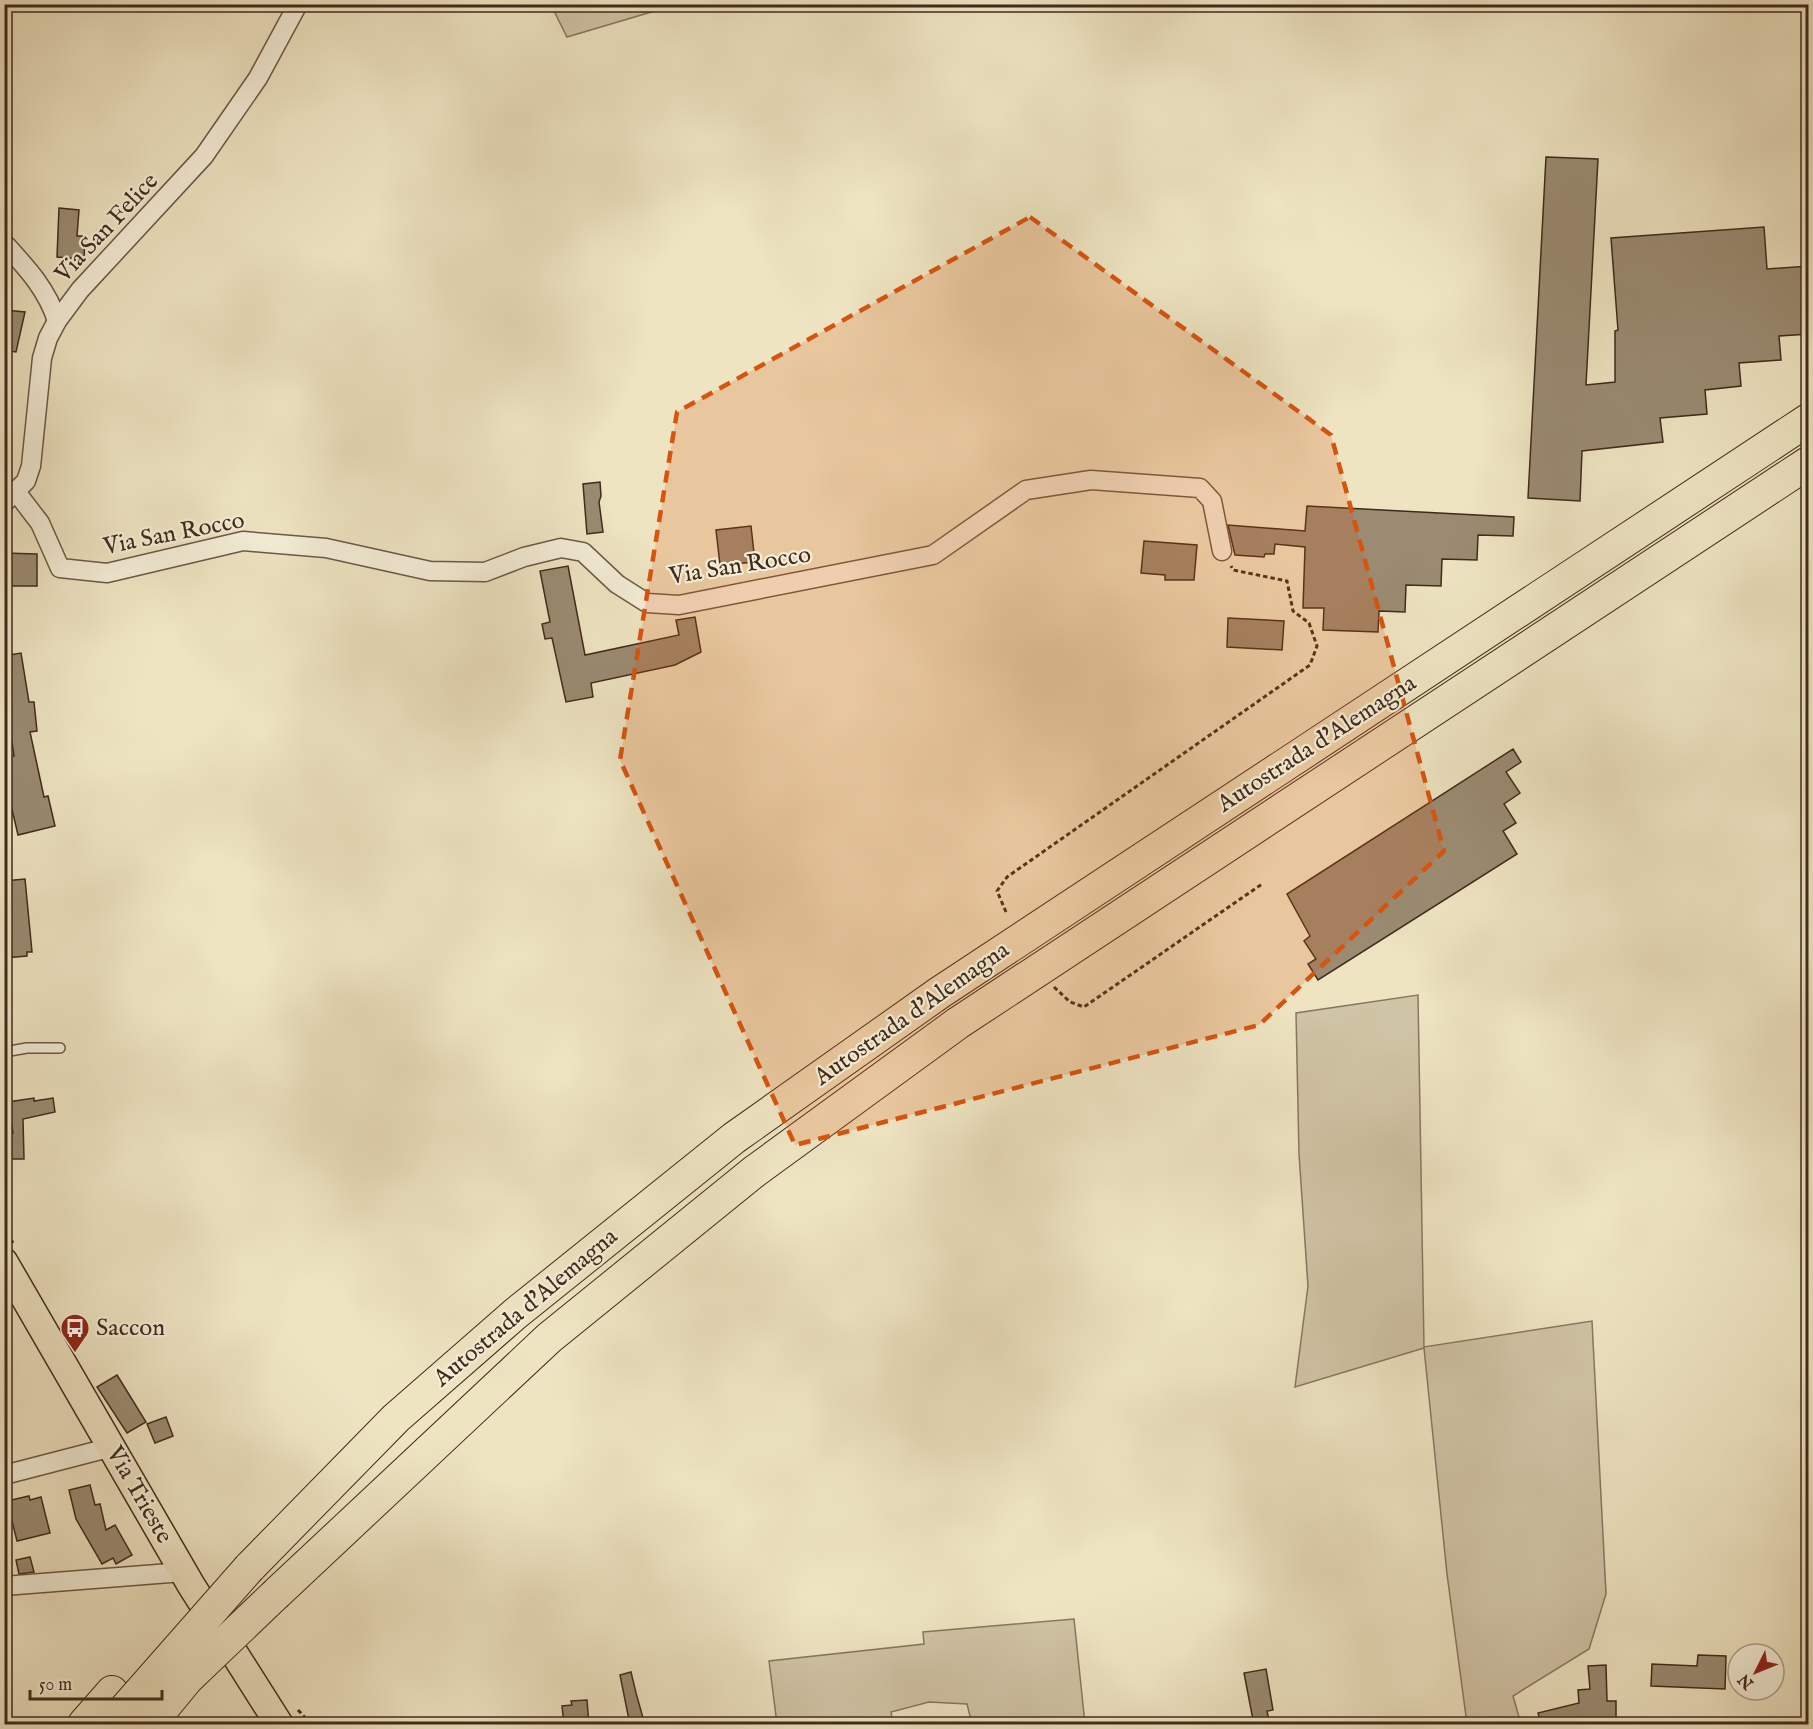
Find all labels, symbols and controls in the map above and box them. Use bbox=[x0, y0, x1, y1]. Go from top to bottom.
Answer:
street label: Via San Felice bbox=[48, 167, 166, 290]
street label: Via San Rocco bbox=[100, 505, 247, 563]
street label: Via San Rocco bbox=[666, 539, 813, 593]
street label: Autostrada d'Alemagna bbox=[1211, 668, 1423, 821]
street label: Autostrada d'Alemagna bbox=[808, 935, 1016, 1094]
street label: Autostrada d'Alemagna bbox=[427, 1221, 625, 1395]
bus stop icon: Saccon bbox=[59, 1312, 91, 1354]
place label: Saccon bbox=[96, 1313, 165, 1344]
street label: Via Trieste bbox=[98, 1440, 179, 1549]
north arrow bbox=[1726, 1642, 1786, 1702]
scale bar bbox=[30, 1663, 162, 1701]
text: N bbox=[1734, 1669, 1759, 1693]
text: 50 m bbox=[39, 1674, 72, 1697]

